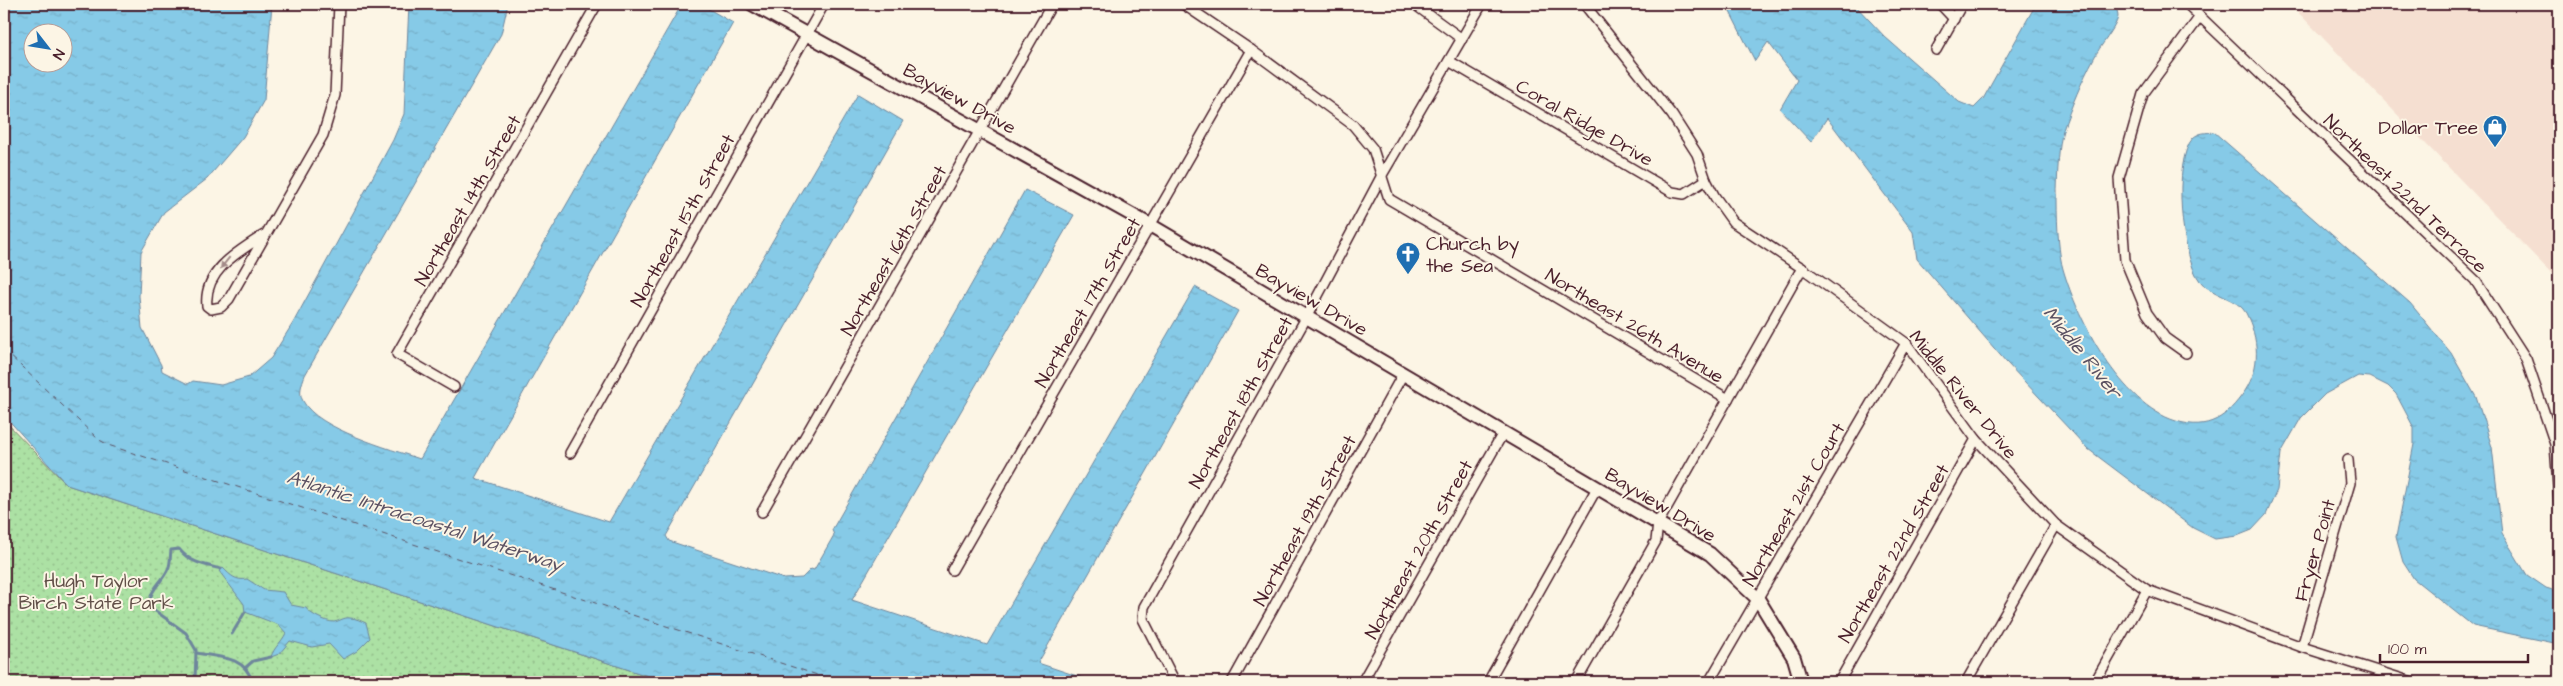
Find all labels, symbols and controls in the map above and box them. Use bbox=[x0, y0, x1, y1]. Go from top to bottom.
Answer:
north arrow bbox=[22, 22, 72, 72]
text: N bbox=[47, 45, 69, 63]
street label: Bayview Drive bbox=[897, 57, 1021, 142]
street label: Coral Ridge Drive bbox=[1510, 73, 1658, 174]
street label: Northeast 22nd Terrace bbox=[2317, 108, 2493, 280]
street label: Northeast 14th Street bbox=[408, 110, 529, 291]
shop icon: Dollar Tree bbox=[2482, 114, 2508, 148]
place label: Dollar Tree bbox=[2378, 115, 2478, 142]
street label: Northeast 15th Street bbox=[624, 129, 742, 312]
street label: Northeast 16th Street bbox=[834, 160, 954, 341]
street label: Northeast 17th Street bbox=[1029, 212, 1148, 393]
place label: Church by the Sea bbox=[1426, 231, 1520, 280]
church icon: Church by the Sea bbox=[1395, 241, 1421, 275]
one-way arrow bbox=[219, 256, 230, 269]
street label: Bayview Drive bbox=[1250, 257, 1372, 344]
street label: Northeast 26th Avenue bbox=[1540, 262, 1729, 390]
water label: Middle River bbox=[2036, 300, 2129, 406]
street label: Northeast 18th Street bbox=[1183, 312, 1300, 494]
street label: Middle River Drive bbox=[1902, 325, 2023, 465]
street label: Northeast 21st Court bbox=[1736, 418, 1852, 592]
street label: Northeast 19th Street bbox=[1247, 430, 1364, 611]
street label: Northeast 20th Street bbox=[1359, 455, 1480, 644]
street label: Northeast 22nd Street bbox=[1832, 459, 1957, 648]
street label: Bayview Drive bbox=[1599, 461, 1721, 550]
water label: Atlantic Intracoastal Waterway bbox=[283, 463, 568, 580]
street label: Fryer Point bbox=[2288, 496, 2344, 605]
park label: Hugh Taylor Birch State Park bbox=[19, 568, 174, 617]
scale bar bbox=[2380, 631, 2528, 663]
text: 100 m bbox=[2388, 639, 2427, 660]

